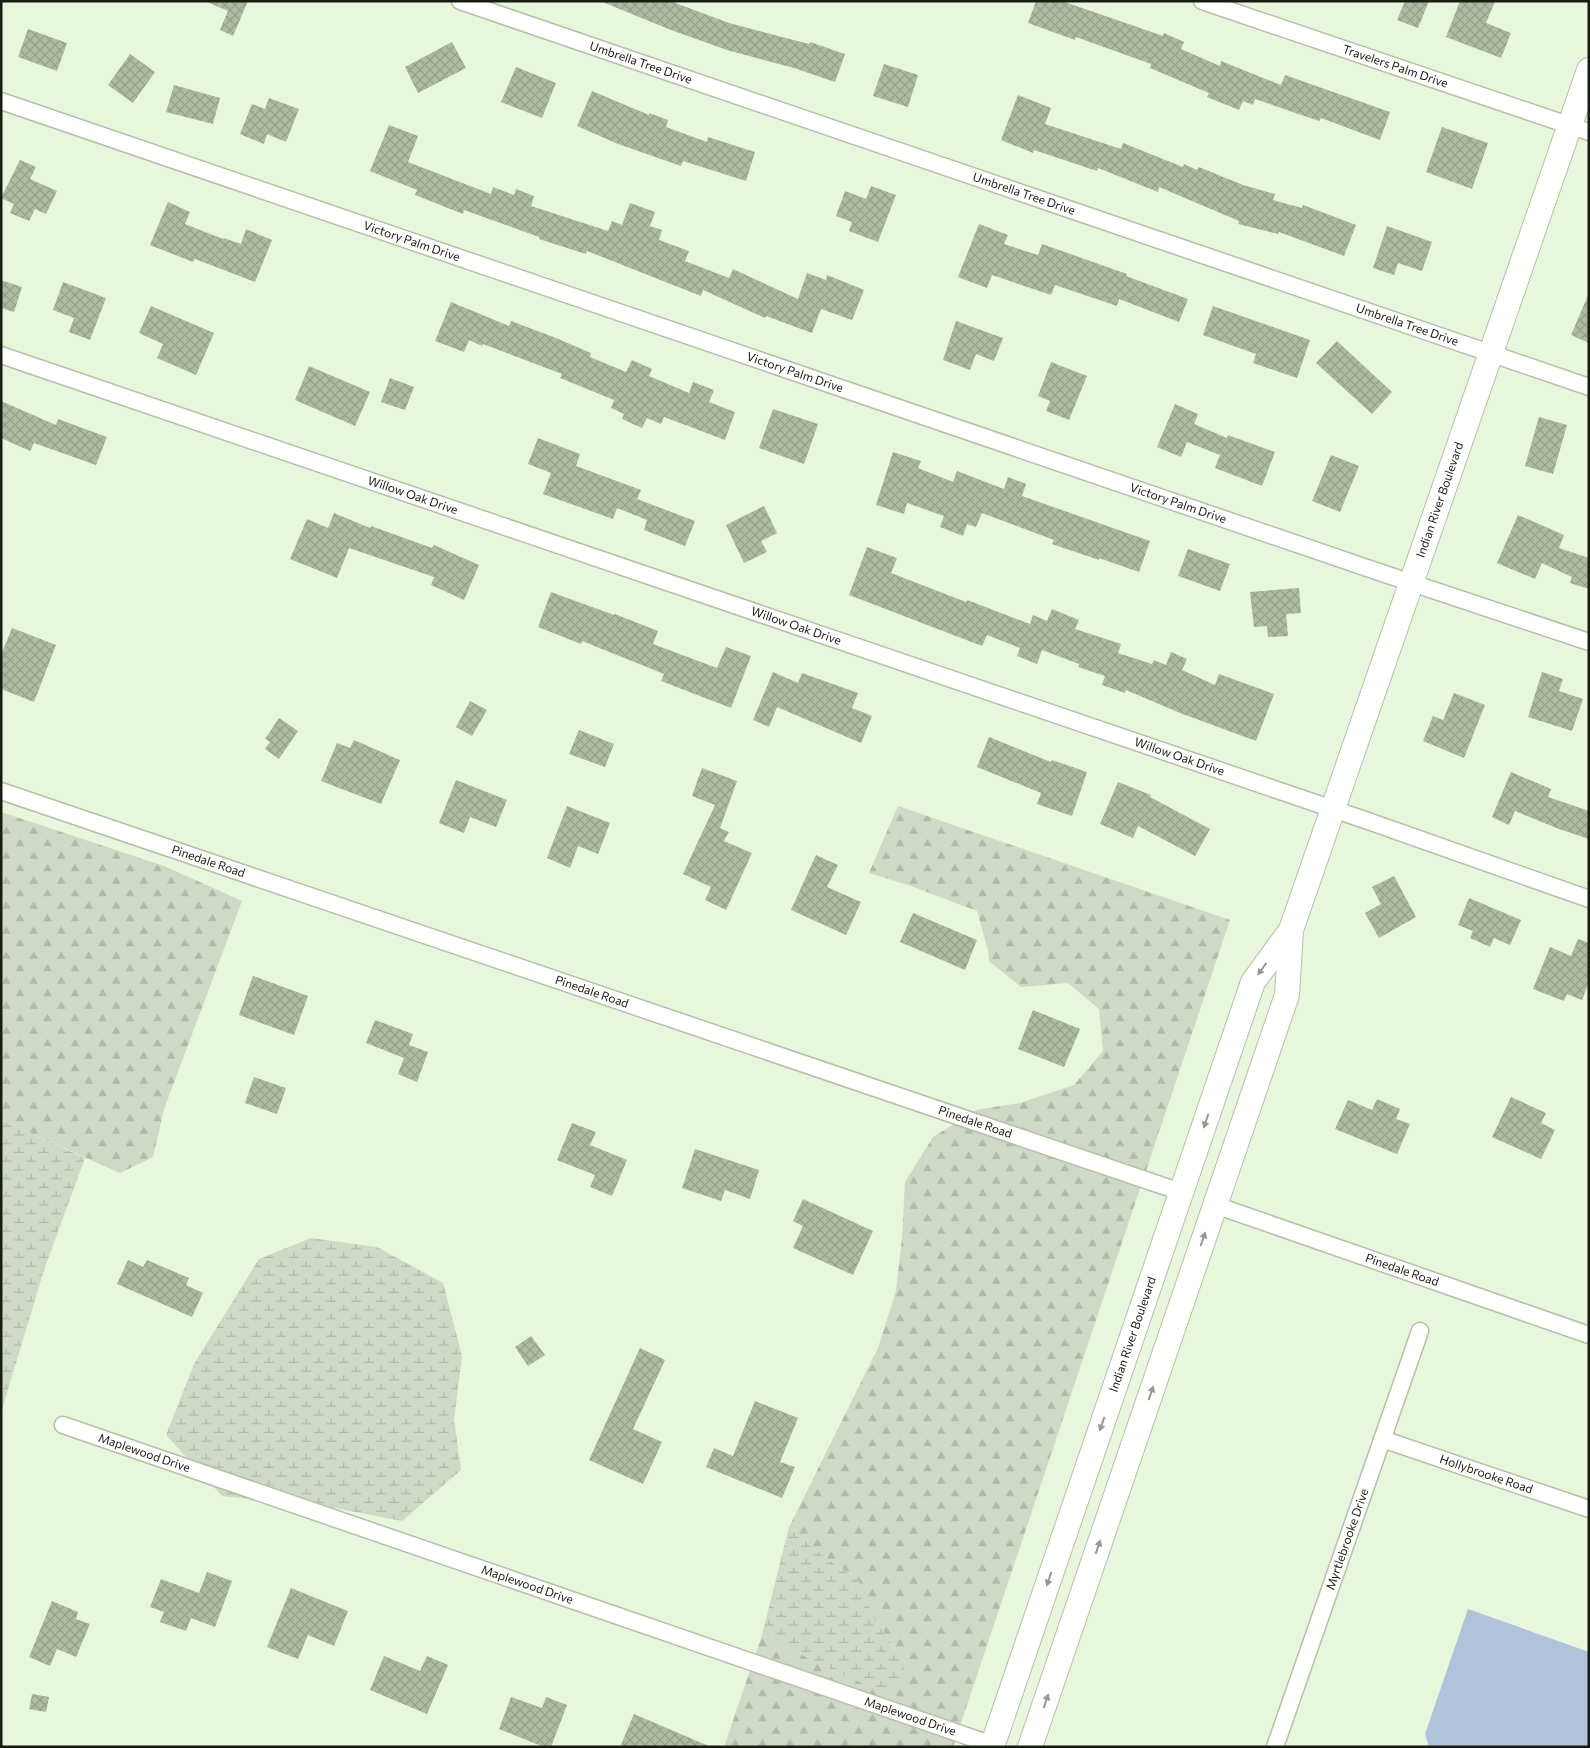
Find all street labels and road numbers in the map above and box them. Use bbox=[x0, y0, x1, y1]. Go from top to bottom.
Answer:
street label: Umbrella Tree Drive bbox=[588, 38, 694, 86]
street label: Travelers Palm Drive bbox=[1341, 41, 1450, 90]
street label: Umbrella Tree Drive bbox=[971, 169, 1077, 217]
street label: Victory Palm Drive bbox=[362, 217, 462, 263]
street label: Umbrella Tree Drive bbox=[1354, 300, 1461, 348]
street label: Victory Palm Drive bbox=[745, 348, 845, 394]
street label: Indian River Boulevard bbox=[1413, 440, 1466, 559]
street label: Willow Oak Drive bbox=[366, 473, 460, 516]
street label: Victory Palm Drive bbox=[1128, 479, 1229, 525]
street label: Willow Oak Drive bbox=[750, 603, 843, 647]
street label: Willow Oak Drive bbox=[1133, 734, 1227, 778]
street label: Pinedale Road bbox=[170, 842, 247, 880]
street label: Pinedale Road bbox=[554, 972, 631, 1010]
street label: Pinedale Road bbox=[937, 1102, 1014, 1140]
street label: Pinedale Road bbox=[1364, 1250, 1441, 1288]
street label: Indian River Boulevard bbox=[1106, 1274, 1158, 1394]
street label: Maplewood Drive bbox=[97, 1430, 192, 1474]
street label: Hollybrooke Road bbox=[1438, 1451, 1535, 1496]
street label: Myrtlebrooke Drive bbox=[1322, 1486, 1371, 1591]
street label: Maplewood Drive bbox=[480, 1562, 575, 1606]
street label: Maplewood Drive bbox=[863, 1693, 958, 1738]

